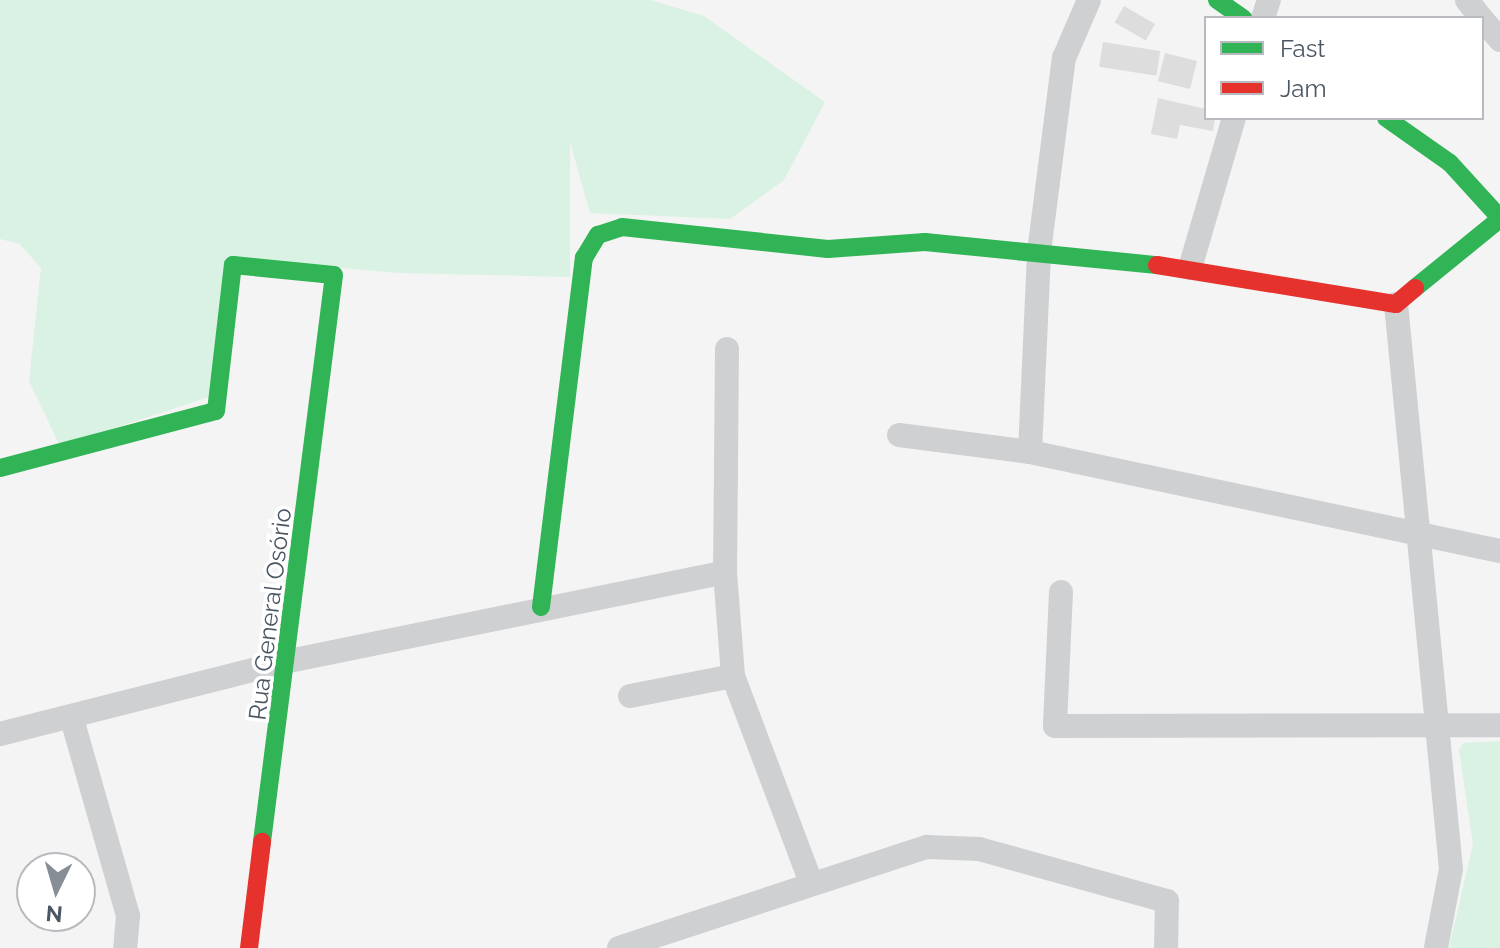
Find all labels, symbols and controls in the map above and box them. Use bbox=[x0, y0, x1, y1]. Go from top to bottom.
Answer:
legend bbox=[1204, 16, 1484, 120]
text: Fast bbox=[1280, 34, 1325, 63]
text: Jam bbox=[1280, 74, 1326, 103]
street label: Rua General Osório bbox=[243, 506, 297, 722]
north arrow bbox=[16, 852, 96, 932]
text: N bbox=[45, 900, 64, 928]

